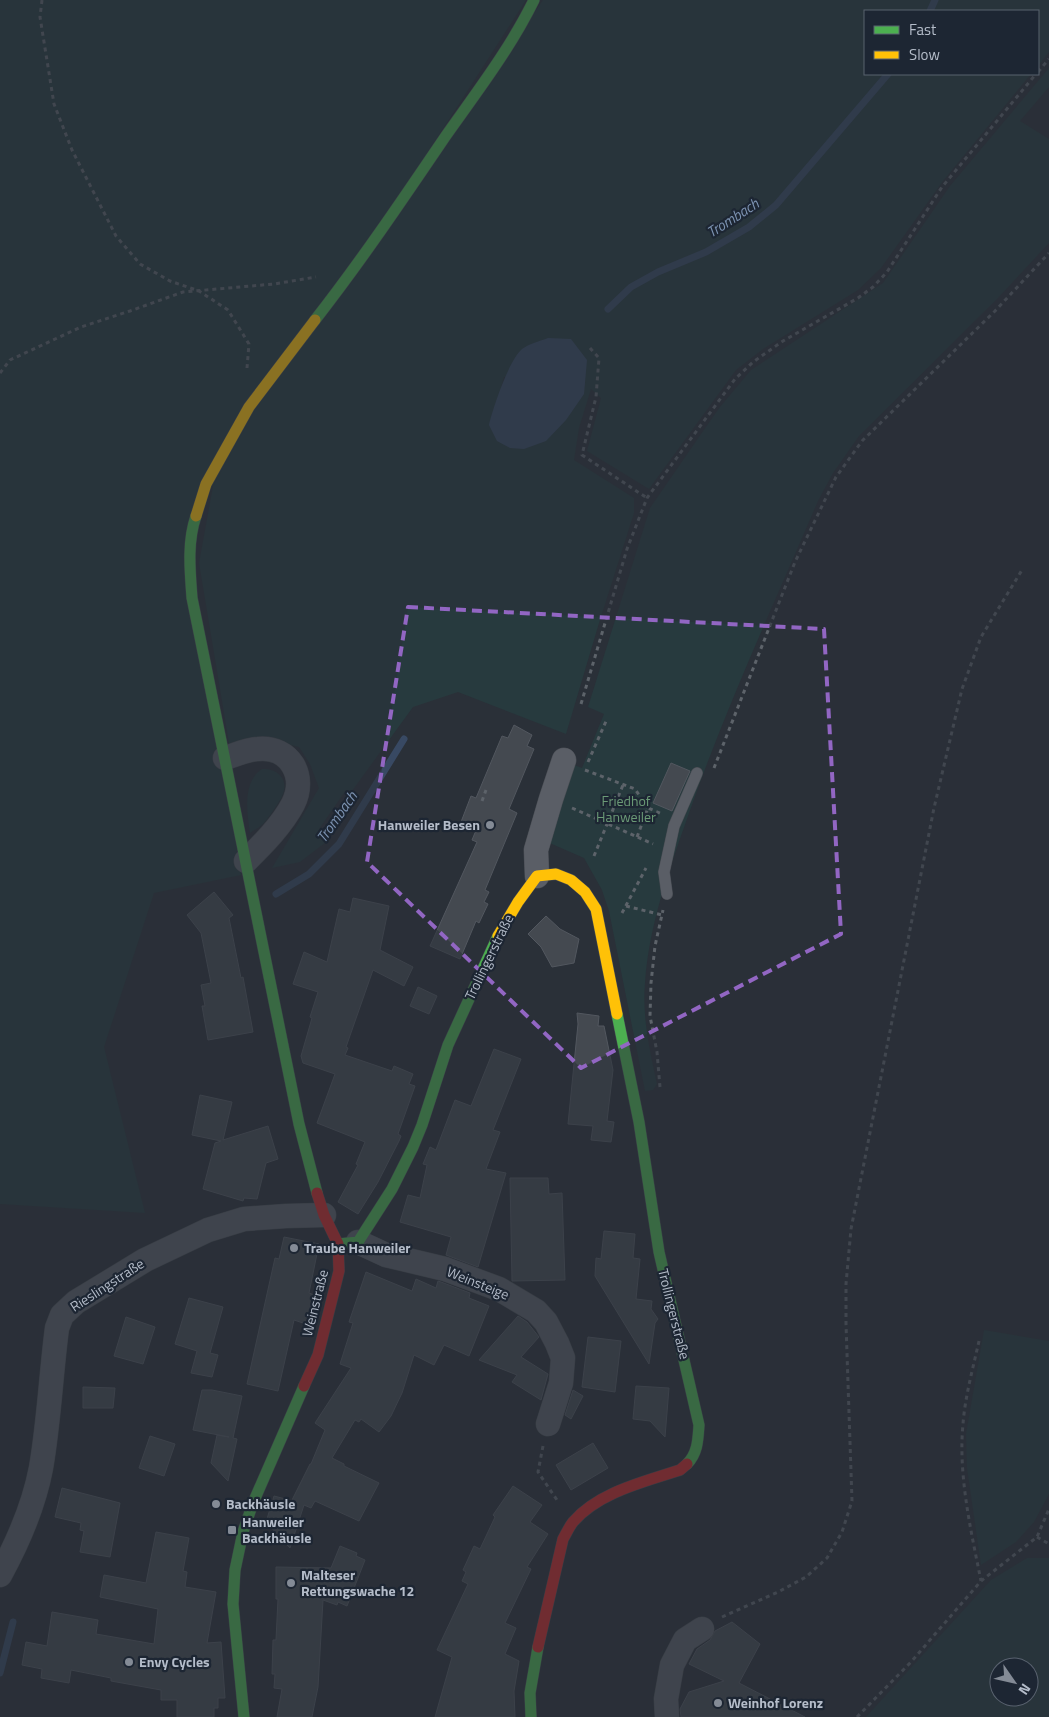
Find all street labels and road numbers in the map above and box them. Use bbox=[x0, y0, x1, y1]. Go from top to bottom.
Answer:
street label: Trollingerstraße bbox=[459, 910, 518, 1003]
street label: Rieslingstraße bbox=[66, 1253, 148, 1316]
street label: Weinsteige bbox=[444, 1261, 513, 1305]
street label: Trollingerstraße bbox=[653, 1266, 696, 1361]
street label: Weinstraße bbox=[296, 1267, 333, 1338]

